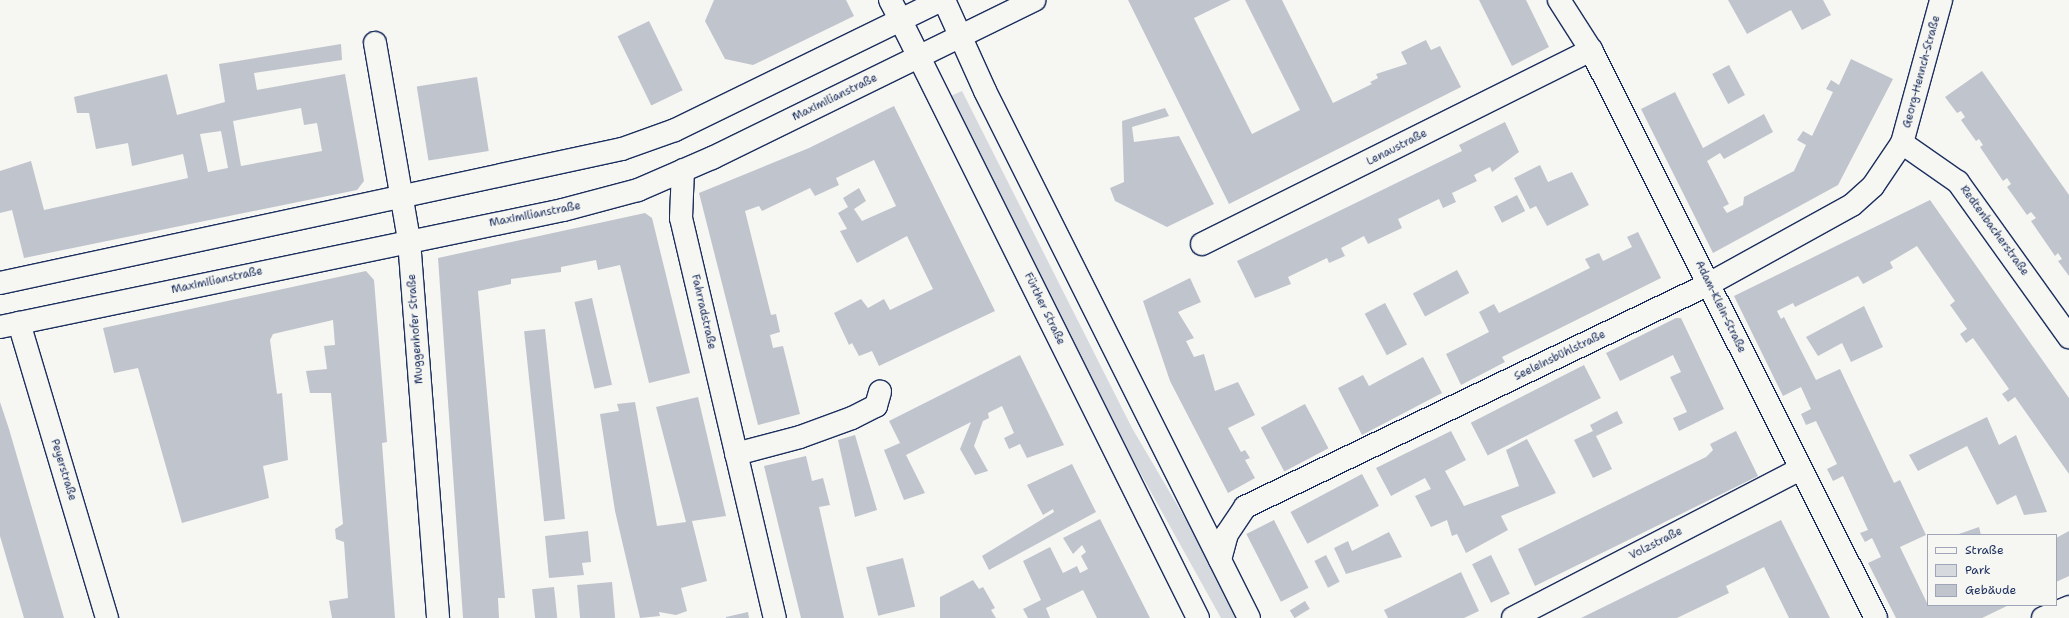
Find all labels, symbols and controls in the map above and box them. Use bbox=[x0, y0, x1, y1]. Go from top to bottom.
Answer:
street label: Georg-Hennch-Straße bbox=[1901, 14, 1943, 130]
street label: Maximilianstraße bbox=[790, 72, 880, 124]
street label: Lenaustraße bbox=[1365, 127, 1429, 169]
street label: Redtenbacherstraße bbox=[1957, 183, 2031, 279]
street label: Maximilianstraße bbox=[488, 200, 582, 230]
street label: Adam-Klein-Straße bbox=[1692, 259, 1748, 355]
street label: Maximilianstraße bbox=[170, 265, 264, 297]
street label: Fürther Straße bbox=[1021, 271, 1067, 347]
street label: Fahrradstraße bbox=[688, 273, 718, 351]
street label: Muggenhofer Straße bbox=[406, 274, 426, 384]
street label: Seeleinsbühlstraße bbox=[1512, 328, 1608, 384]
street label: Peyerstraße bbox=[47, 438, 79, 502]
street label: Volzstraße bbox=[1627, 525, 1685, 563]
legend bbox=[1927, 534, 2057, 606]
text: Straße bbox=[1965, 542, 2004, 558]
text: Park bbox=[1965, 562, 1991, 578]
text: Gebäude bbox=[1965, 582, 2016, 598]

